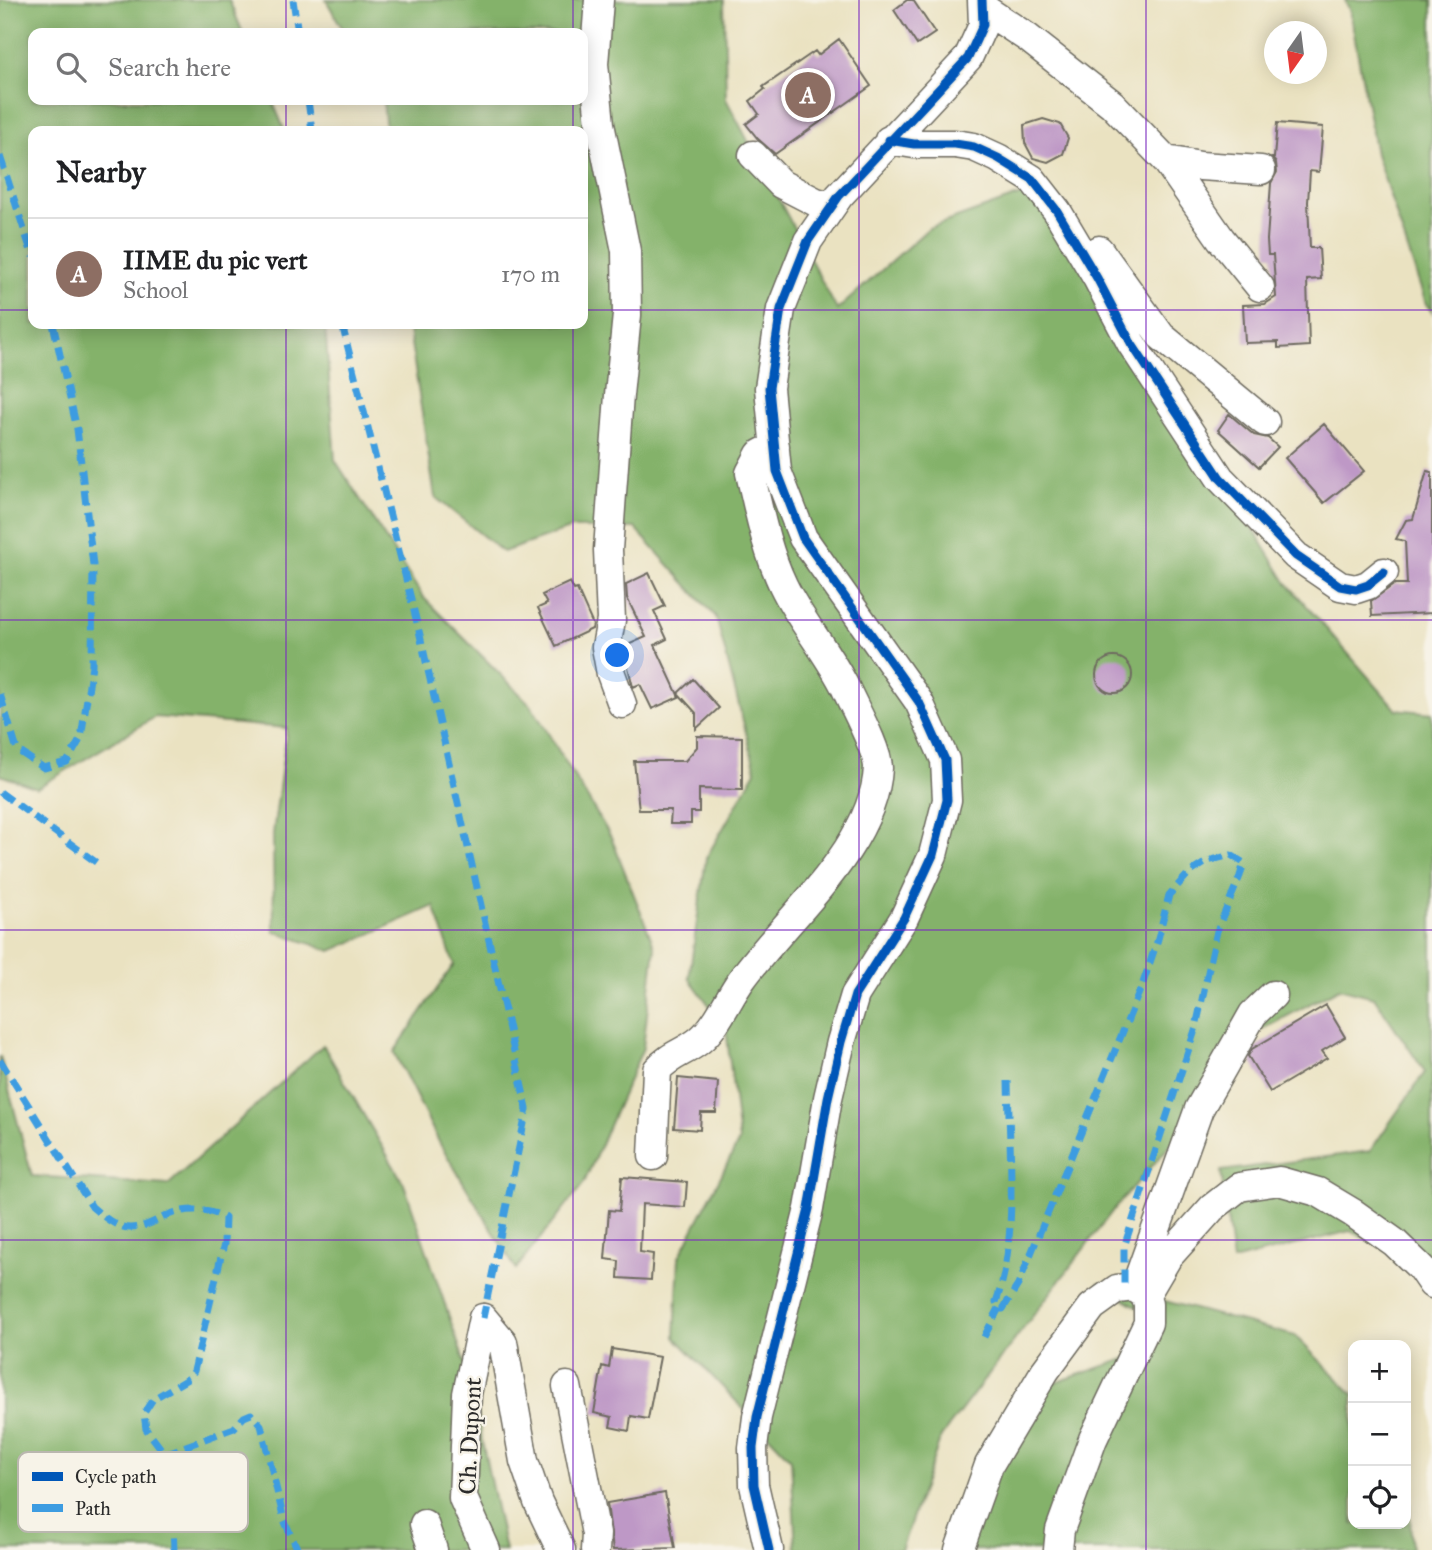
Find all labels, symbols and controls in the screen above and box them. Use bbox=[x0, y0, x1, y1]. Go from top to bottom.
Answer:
north arrow bbox=[1264, 21, 1327, 84]
search box bbox=[28, 28, 588, 105]
icon: search bbox=[52, 48, 90, 86]
text: Search here bbox=[108, 51, 231, 83]
pin: A bbox=[785, 69, 831, 121]
text: Nearby bbox=[56, 154, 146, 190]
text: IIME du pic vert bbox=[123, 244, 307, 276]
text: A bbox=[71, 260, 87, 288]
text: 170 m bbox=[501, 260, 560, 288]
text: School bbox=[123, 276, 188, 304]
your location bbox=[600, 638, 634, 672]
map controls bbox=[1348, 1340, 1411, 1529]
button: + bbox=[1348, 1340, 1411, 1403]
street label: Ch. Dupont bbox=[452, 1376, 488, 1495]
button: − bbox=[1348, 1403, 1411, 1466]
legend bbox=[18, 1452, 248, 1532]
text: Cycle path bbox=[75, 1465, 157, 1488]
button: locate bbox=[1348, 1466, 1411, 1529]
text: Path bbox=[75, 1497, 111, 1520]

